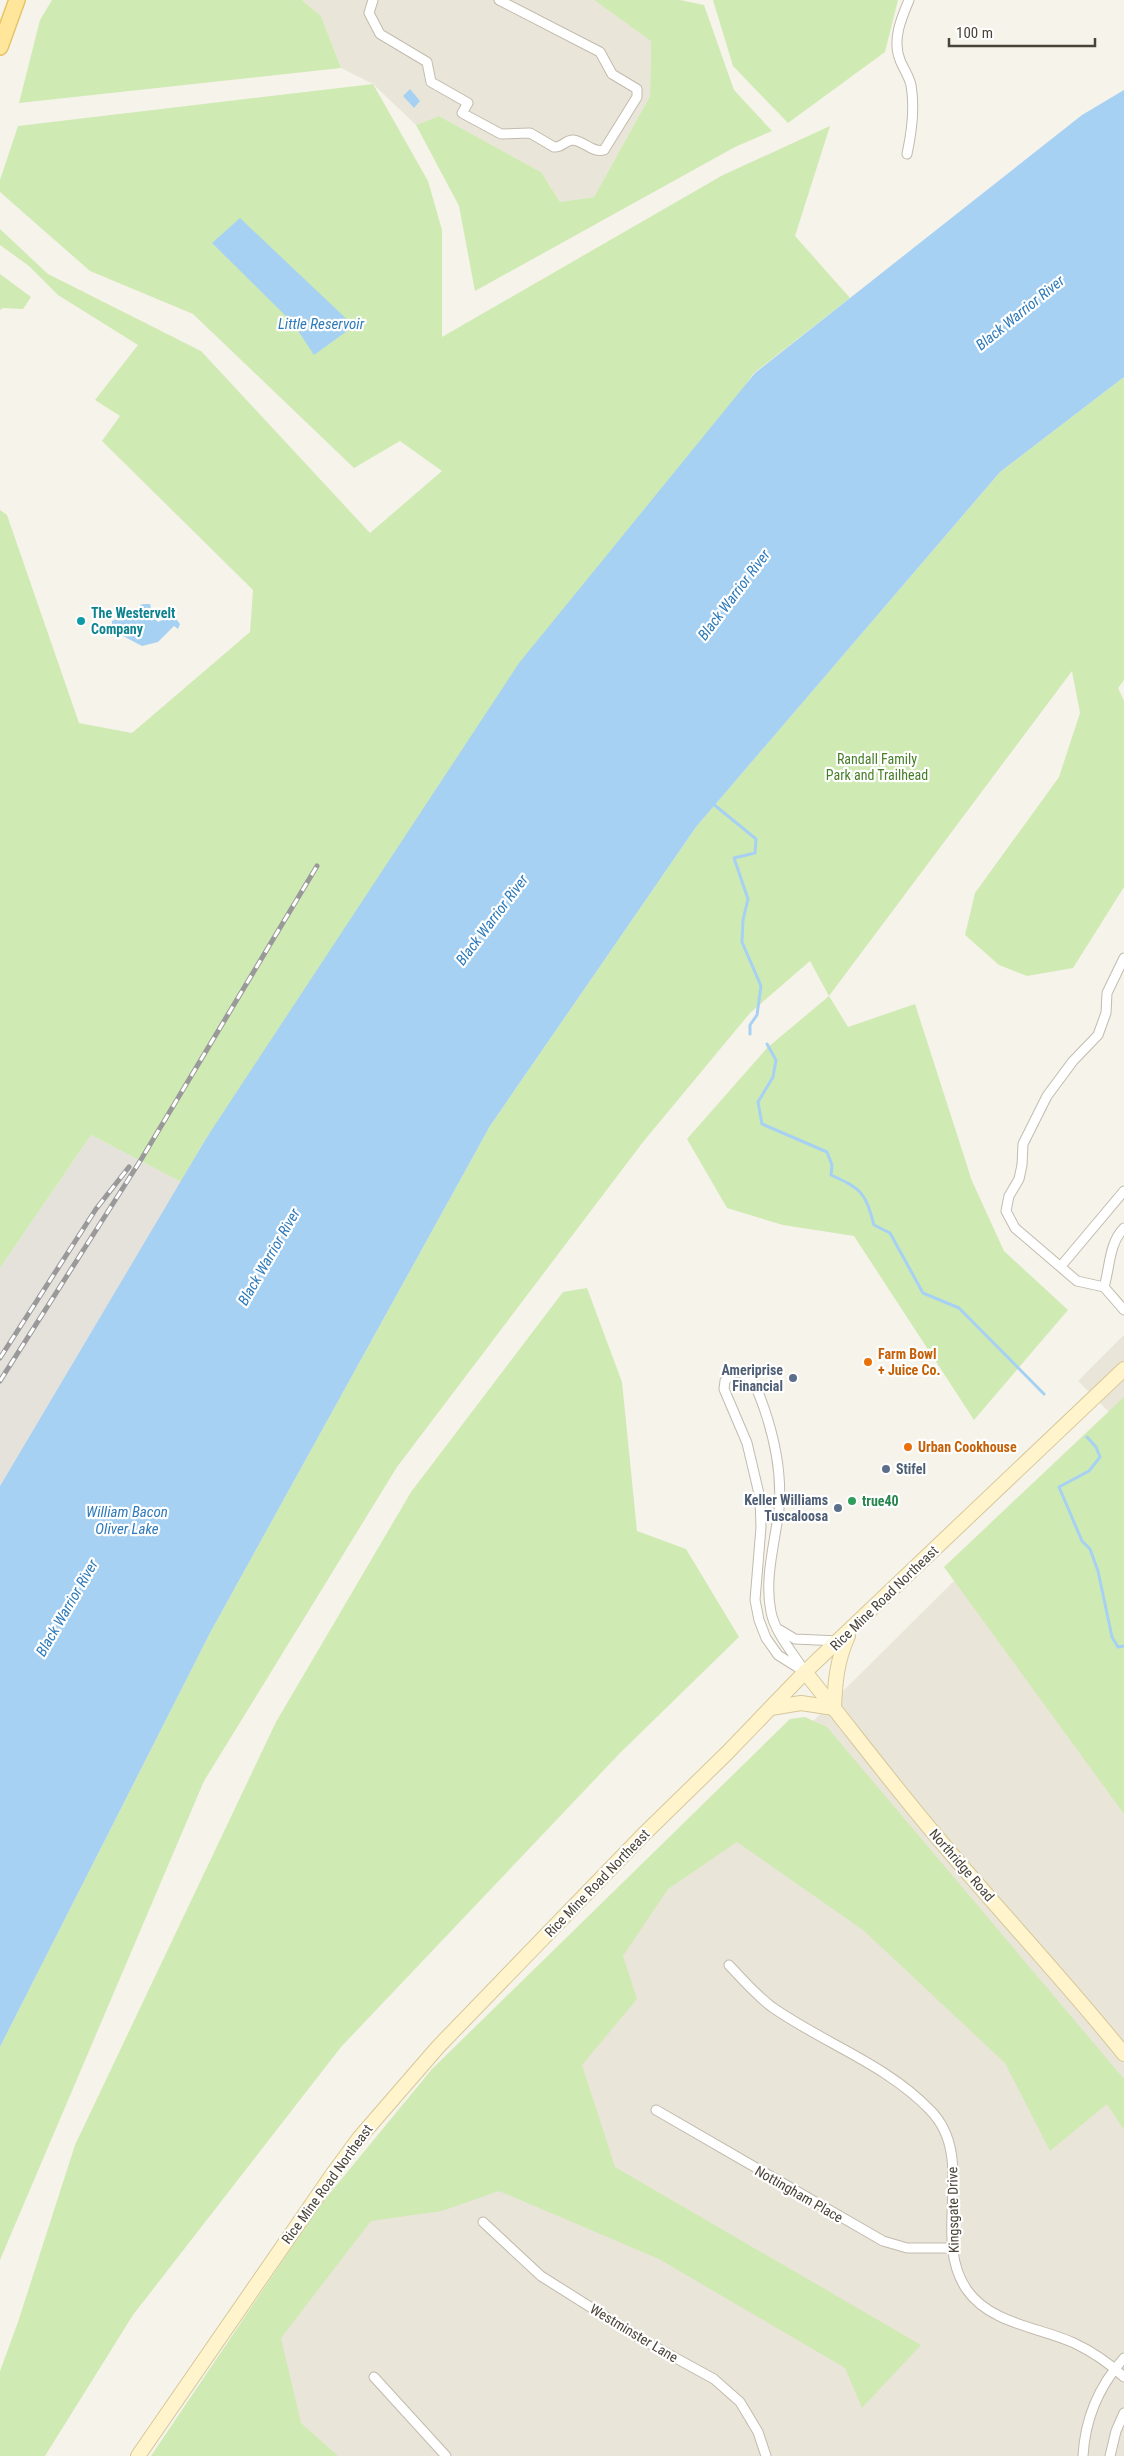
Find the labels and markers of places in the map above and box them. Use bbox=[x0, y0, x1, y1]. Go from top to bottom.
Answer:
place label: The Westervelt Company bbox=[91, 605, 175, 637]
marker: The Westervelt Company bbox=[75, 615, 87, 627]
place label: Farm Bowl + Juice Co. bbox=[878, 1346, 941, 1378]
marker: Farm Bowl + Juice Co. bbox=[862, 1356, 874, 1368]
place label: Ameriprise Financial bbox=[722, 1362, 783, 1394]
marker: Ameriprise Financial bbox=[787, 1372, 799, 1384]
place label: Urban Cookhouse bbox=[918, 1439, 1017, 1455]
marker: Urban Cookhouse bbox=[902, 1441, 914, 1453]
place label: Stifel bbox=[896, 1461, 926, 1477]
marker: Stifel bbox=[880, 1463, 892, 1475]
place label: Keller Williams Tuscaloosa bbox=[744, 1492, 828, 1524]
place label: true40 bbox=[862, 1493, 899, 1509]
marker: true40 bbox=[846, 1495, 858, 1507]
marker: Keller Williams Tuscaloosa bbox=[832, 1502, 844, 1514]

